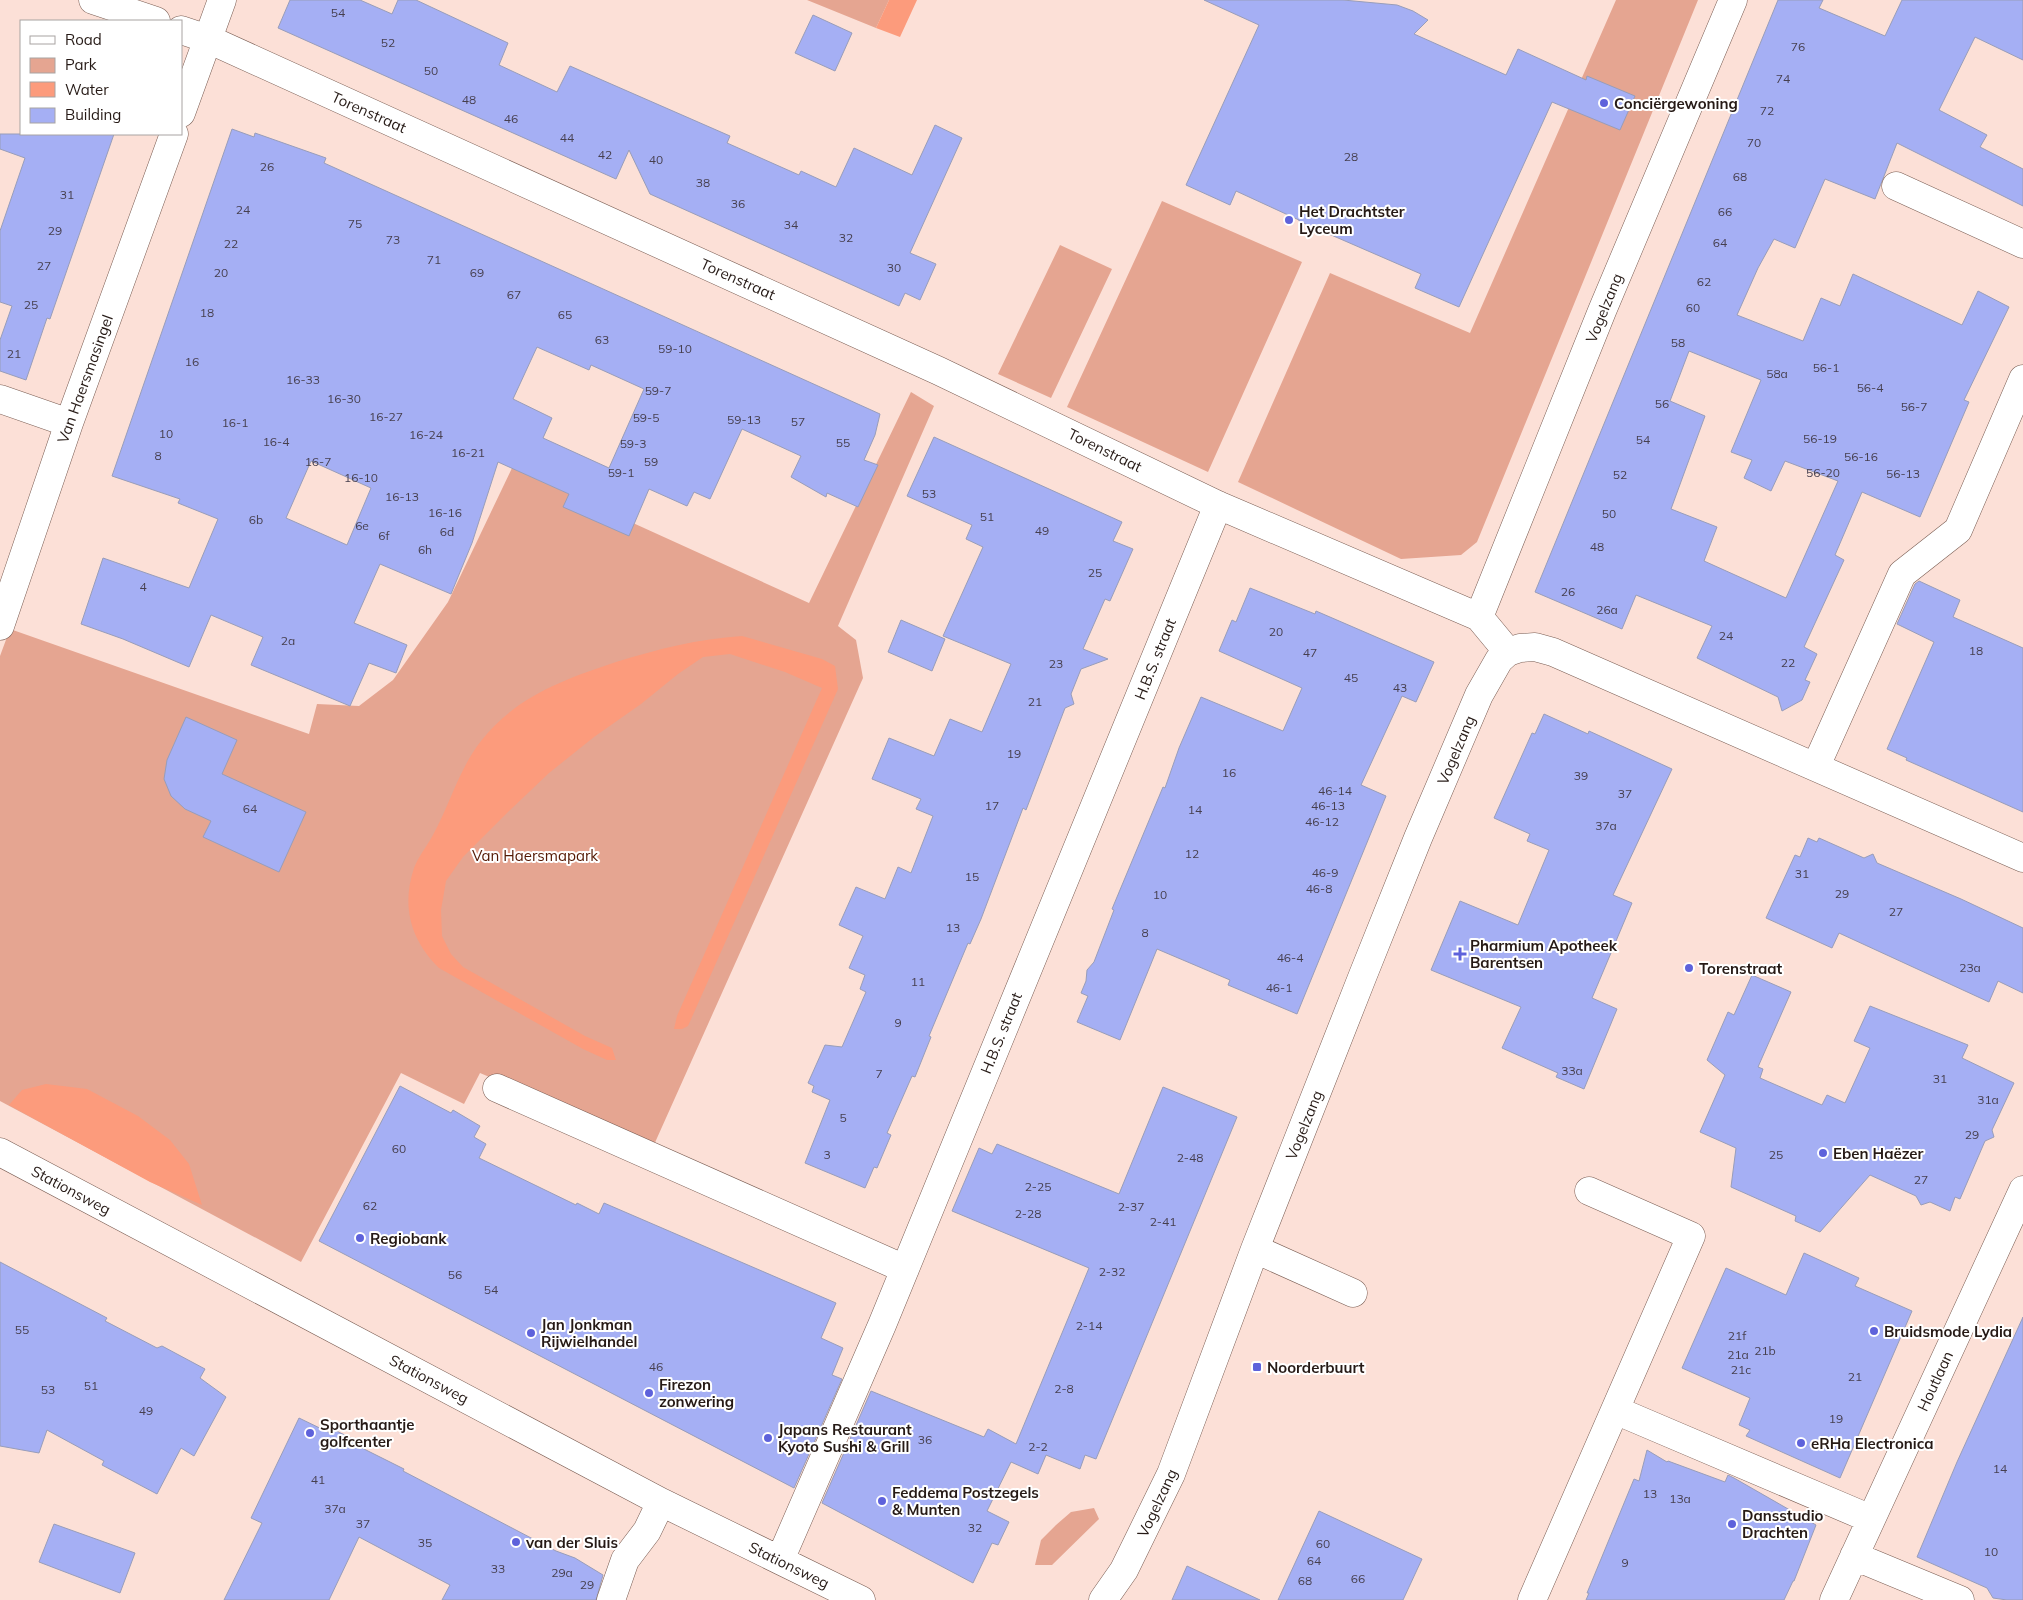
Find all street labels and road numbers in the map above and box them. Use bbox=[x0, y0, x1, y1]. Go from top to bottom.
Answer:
street label: Torenstraat bbox=[329, 87, 409, 137]
street label: Torenstraat bbox=[698, 254, 778, 304]
street label: Vogelzang bbox=[1581, 270, 1627, 346]
street label: Van Haersmasingel bbox=[53, 312, 117, 446]
street label: Torenstraat bbox=[1065, 424, 1145, 476]
street label: H.B.S. straat bbox=[1130, 615, 1180, 703]
street label: Vogelzang bbox=[1433, 712, 1479, 788]
street label: H.B.S. straat bbox=[976, 989, 1026, 1077]
street label: Vogelzang bbox=[1281, 1087, 1327, 1163]
street label: Stationsweg bbox=[28, 1161, 114, 1219]
street label: Houtlaan bbox=[1913, 1348, 1957, 1414]
street label: Stationsweg bbox=[386, 1350, 472, 1408]
street label: Vogelzang bbox=[1133, 1466, 1181, 1540]
street label: Stationsweg bbox=[746, 1537, 832, 1593]

